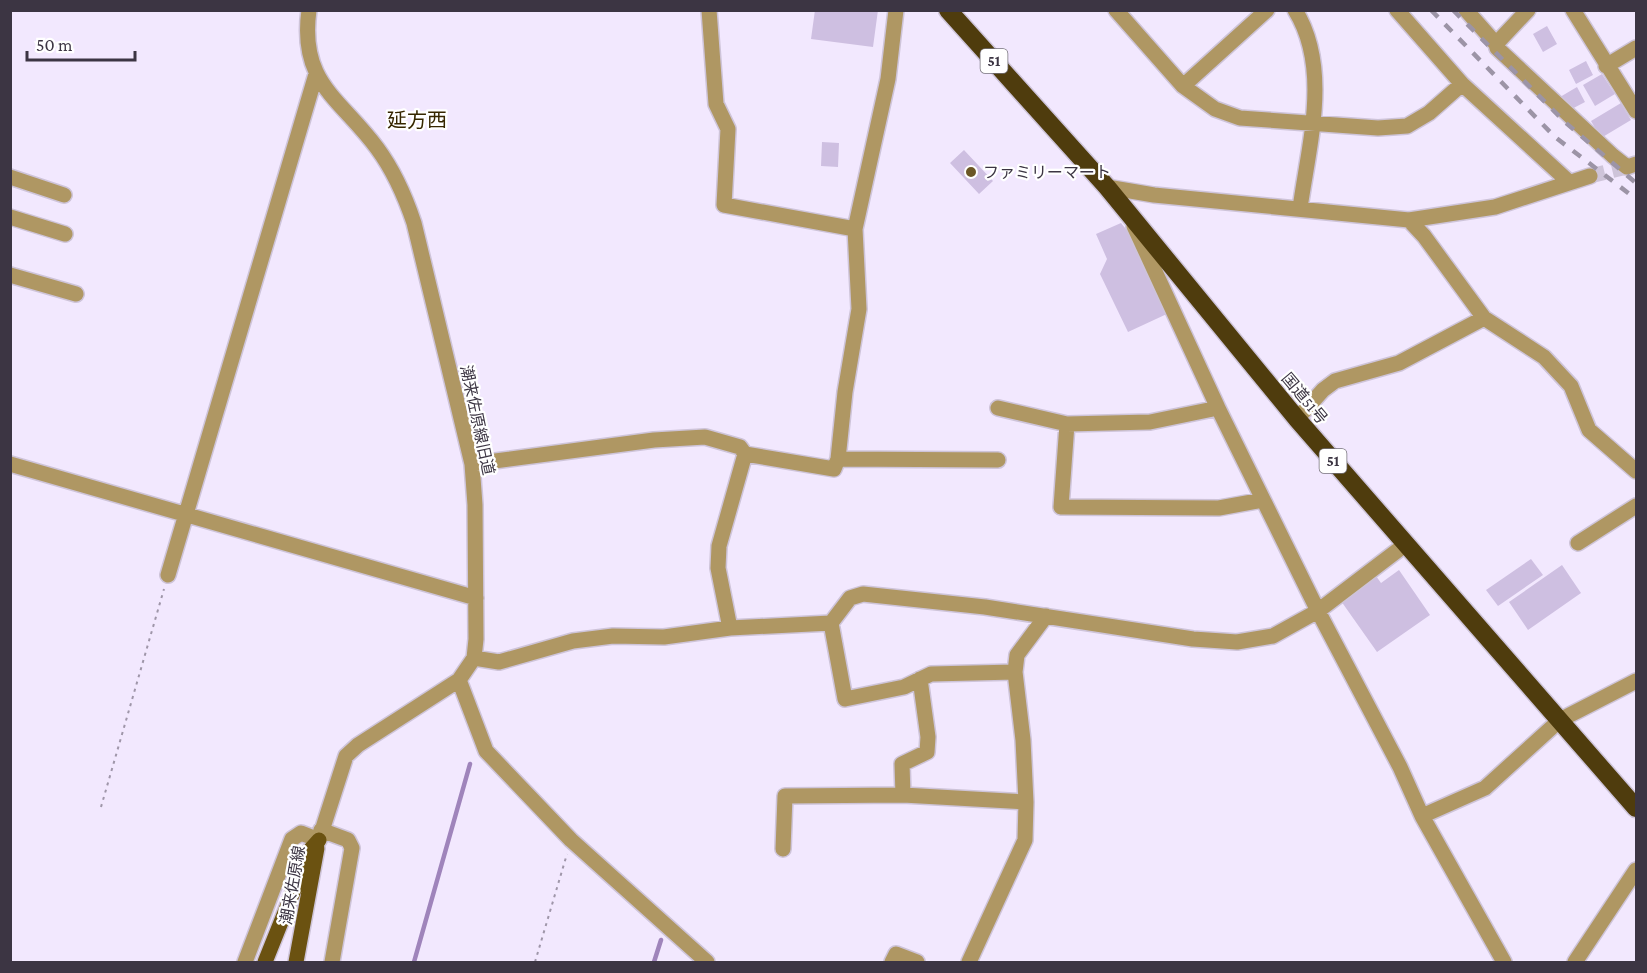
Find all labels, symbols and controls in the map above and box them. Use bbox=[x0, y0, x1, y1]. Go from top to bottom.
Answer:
scale bar bbox=[27, 24, 135, 62]
text: 50 m bbox=[36, 35, 73, 55]
road number: 51 bbox=[980, 49, 1008, 73]
district label: 延方西 bbox=[387, 109, 447, 131]
place label: ファミリーマート bbox=[983, 164, 1111, 181]
marker: ファミリーマート bbox=[964, 165, 978, 179]
street label: 潮来佐原線旧道 bbox=[458, 364, 497, 477]
street label: 国道51号 bbox=[1279, 370, 1331, 427]
road number: 51 bbox=[1320, 449, 1346, 473]
street label: 潮来佐原線 bbox=[277, 844, 308, 926]

